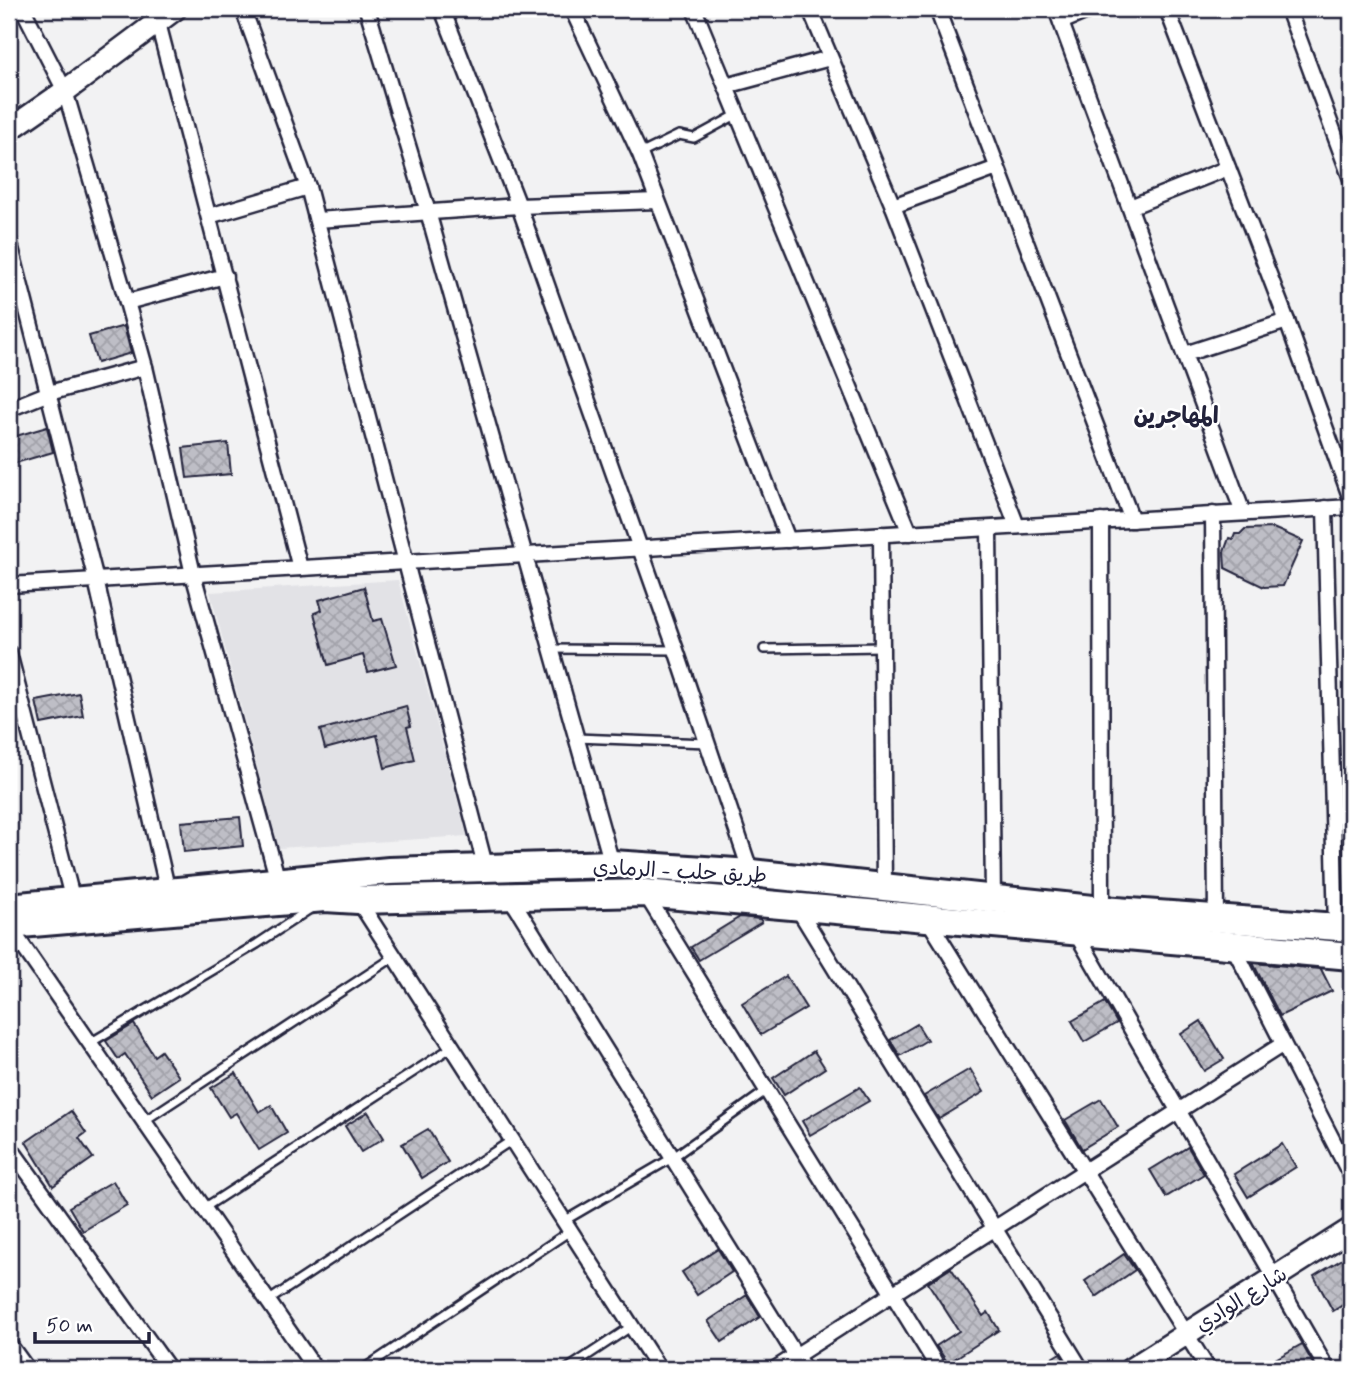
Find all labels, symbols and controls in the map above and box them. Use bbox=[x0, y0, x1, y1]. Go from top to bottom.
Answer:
district label: المهاجرين bbox=[1133, 402, 1219, 432]
street label: طريق حلب - الرمادي bbox=[592, 853, 768, 891]
street label: شارع الوادي bbox=[1190, 1261, 1293, 1339]
scale bar bbox=[35, 1301, 149, 1345]
text: 50 m bbox=[46, 1312, 93, 1340]

